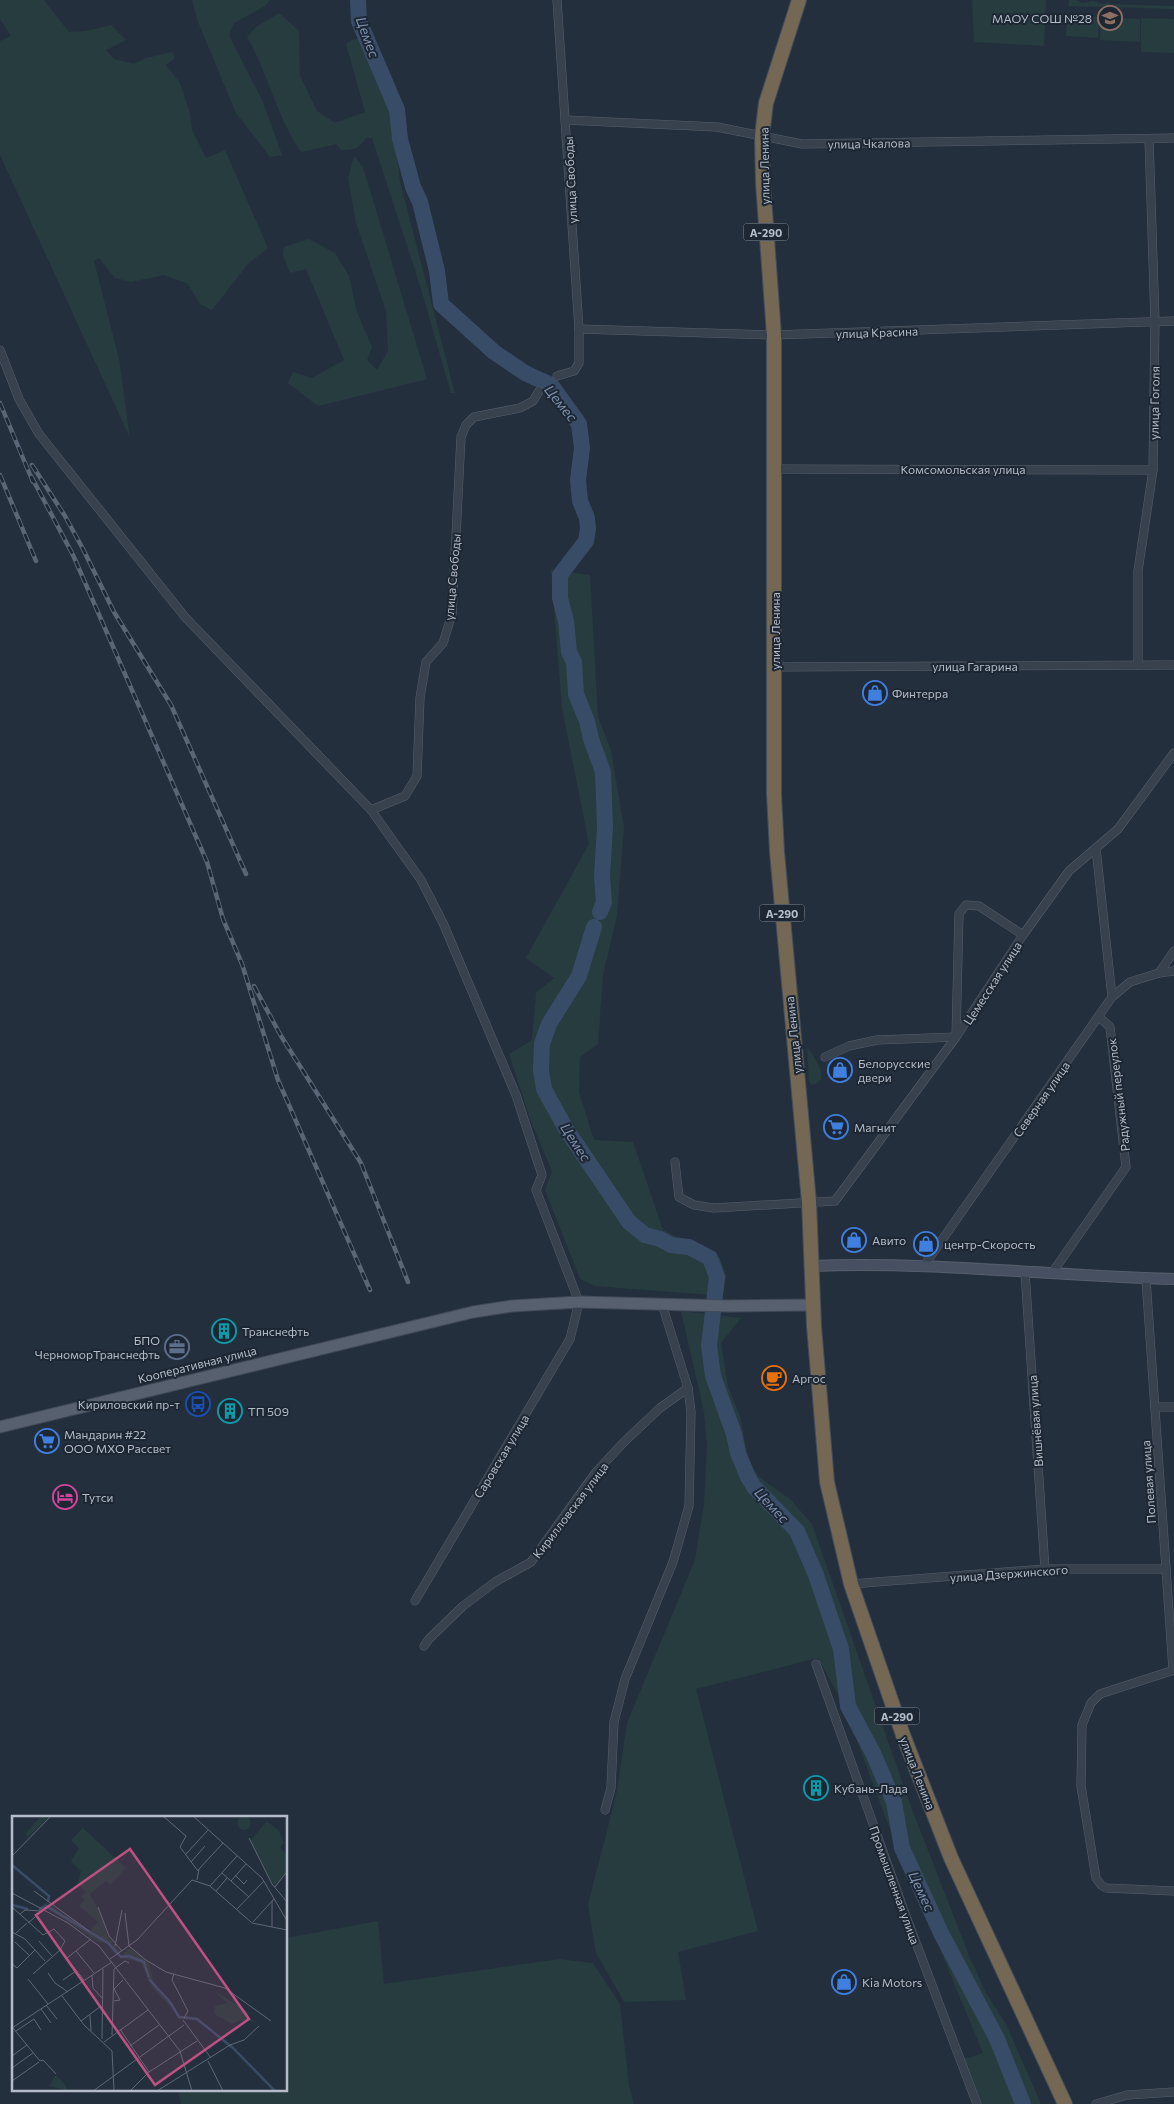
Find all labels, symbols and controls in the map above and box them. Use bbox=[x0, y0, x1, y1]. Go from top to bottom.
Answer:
school or university icon: МАОУ СОШ №28 bbox=[1097, 5, 1123, 31]
place label: МАОУ СОШ №28 bbox=[992, 11, 1092, 25]
water label: Цемес bbox=[353, 14, 383, 60]
street label: улица Ленина bbox=[756, 127, 772, 205]
street label: улица Чкалова bbox=[828, 135, 910, 151]
street label: улица Свободы bbox=[561, 136, 579, 224]
road number: А-290 bbox=[744, 223, 788, 240]
street label: улица Красина bbox=[836, 324, 918, 340]
street label: улица Гоголя bbox=[1146, 366, 1162, 440]
water label: Цемес bbox=[541, 381, 581, 425]
street label: Комсомольская улица bbox=[900, 462, 1026, 476]
street label: улица Свободы bbox=[441, 533, 463, 621]
street label: улица Ленина bbox=[768, 592, 782, 670]
street label: улица Гагарина bbox=[932, 659, 1018, 673]
shop icon: Финтерра bbox=[862, 680, 888, 706]
place label: Финтерра bbox=[892, 686, 948, 700]
road number: А-290 bbox=[760, 904, 804, 921]
street label: Цемесская улица bbox=[960, 939, 1024, 1027]
street label: улица Ленина bbox=[782, 996, 804, 1074]
street label: Радужный переулок bbox=[1104, 1037, 1132, 1152]
place label: Белорусские двери bbox=[858, 1056, 930, 1084]
shop icon: Белорусские двери bbox=[827, 1057, 853, 1083]
street label: Северная улица bbox=[1010, 1059, 1072, 1139]
supermarket icon: Магнит bbox=[823, 1114, 849, 1140]
water label: Цемес bbox=[557, 1120, 595, 1164]
place label: Магнит bbox=[854, 1120, 897, 1134]
shop icon: Авито bbox=[841, 1227, 867, 1253]
shop icon: центр-Скорость bbox=[913, 1231, 939, 1257]
place label: Авито bbox=[872, 1233, 906, 1247]
place label: центр-Скорость bbox=[944, 1237, 1035, 1251]
building icon: Транснефть bbox=[211, 1318, 237, 1344]
place label: Транснефть bbox=[242, 1324, 309, 1338]
place label: БПО ЧерноморТранснефть bbox=[35, 1333, 160, 1361]
office icon: БПО ЧерноморТранснефть bbox=[164, 1334, 190, 1360]
street label: Кооперативная улица bbox=[136, 1342, 258, 1386]
cafe icon: Аргос bbox=[761, 1365, 787, 1391]
place label: Аргос bbox=[792, 1371, 826, 1385]
street label: Вишнёвая улица bbox=[1025, 1375, 1045, 1467]
bus stop icon: Кириловский пр-т bbox=[185, 1391, 211, 1417]
place label: Кириловский пр-т bbox=[78, 1397, 180, 1411]
building icon: ТП 509 bbox=[217, 1398, 243, 1424]
place label: ТП 509 bbox=[248, 1404, 289, 1418]
street label: Саровская улица bbox=[471, 1412, 531, 1500]
place label: Мандарин #22 ООО МХО Рассвет bbox=[64, 1427, 171, 1455]
supermarket icon: Мандарин #22 ООО МХО Рассвет bbox=[34, 1428, 60, 1454]
street label: Полевая улица bbox=[1138, 1440, 1158, 1524]
street label: Кирилловская улица bbox=[529, 1459, 611, 1561]
hotel icon: Тутси bbox=[52, 1484, 78, 1510]
water label: Цемес bbox=[751, 1484, 793, 1526]
place label: Тутси bbox=[82, 1490, 114, 1504]
street label: улица Дзержинского bbox=[950, 1562, 1068, 1584]
road number: А-290 bbox=[874, 1708, 920, 1724]
street label: улица Ленина bbox=[898, 1734, 938, 1812]
building icon: Кубань-Лада bbox=[803, 1775, 829, 1801]
place label: Кубань-Лада bbox=[834, 1781, 908, 1795]
inset map bbox=[12, 1816, 288, 2092]
street label: Промышленная улица bbox=[867, 1824, 923, 1946]
water label: Цемес bbox=[905, 1868, 939, 1914]
shop icon: Kia Motors bbox=[831, 1969, 857, 1995]
place label: Kia Motors bbox=[862, 1975, 922, 1989]

